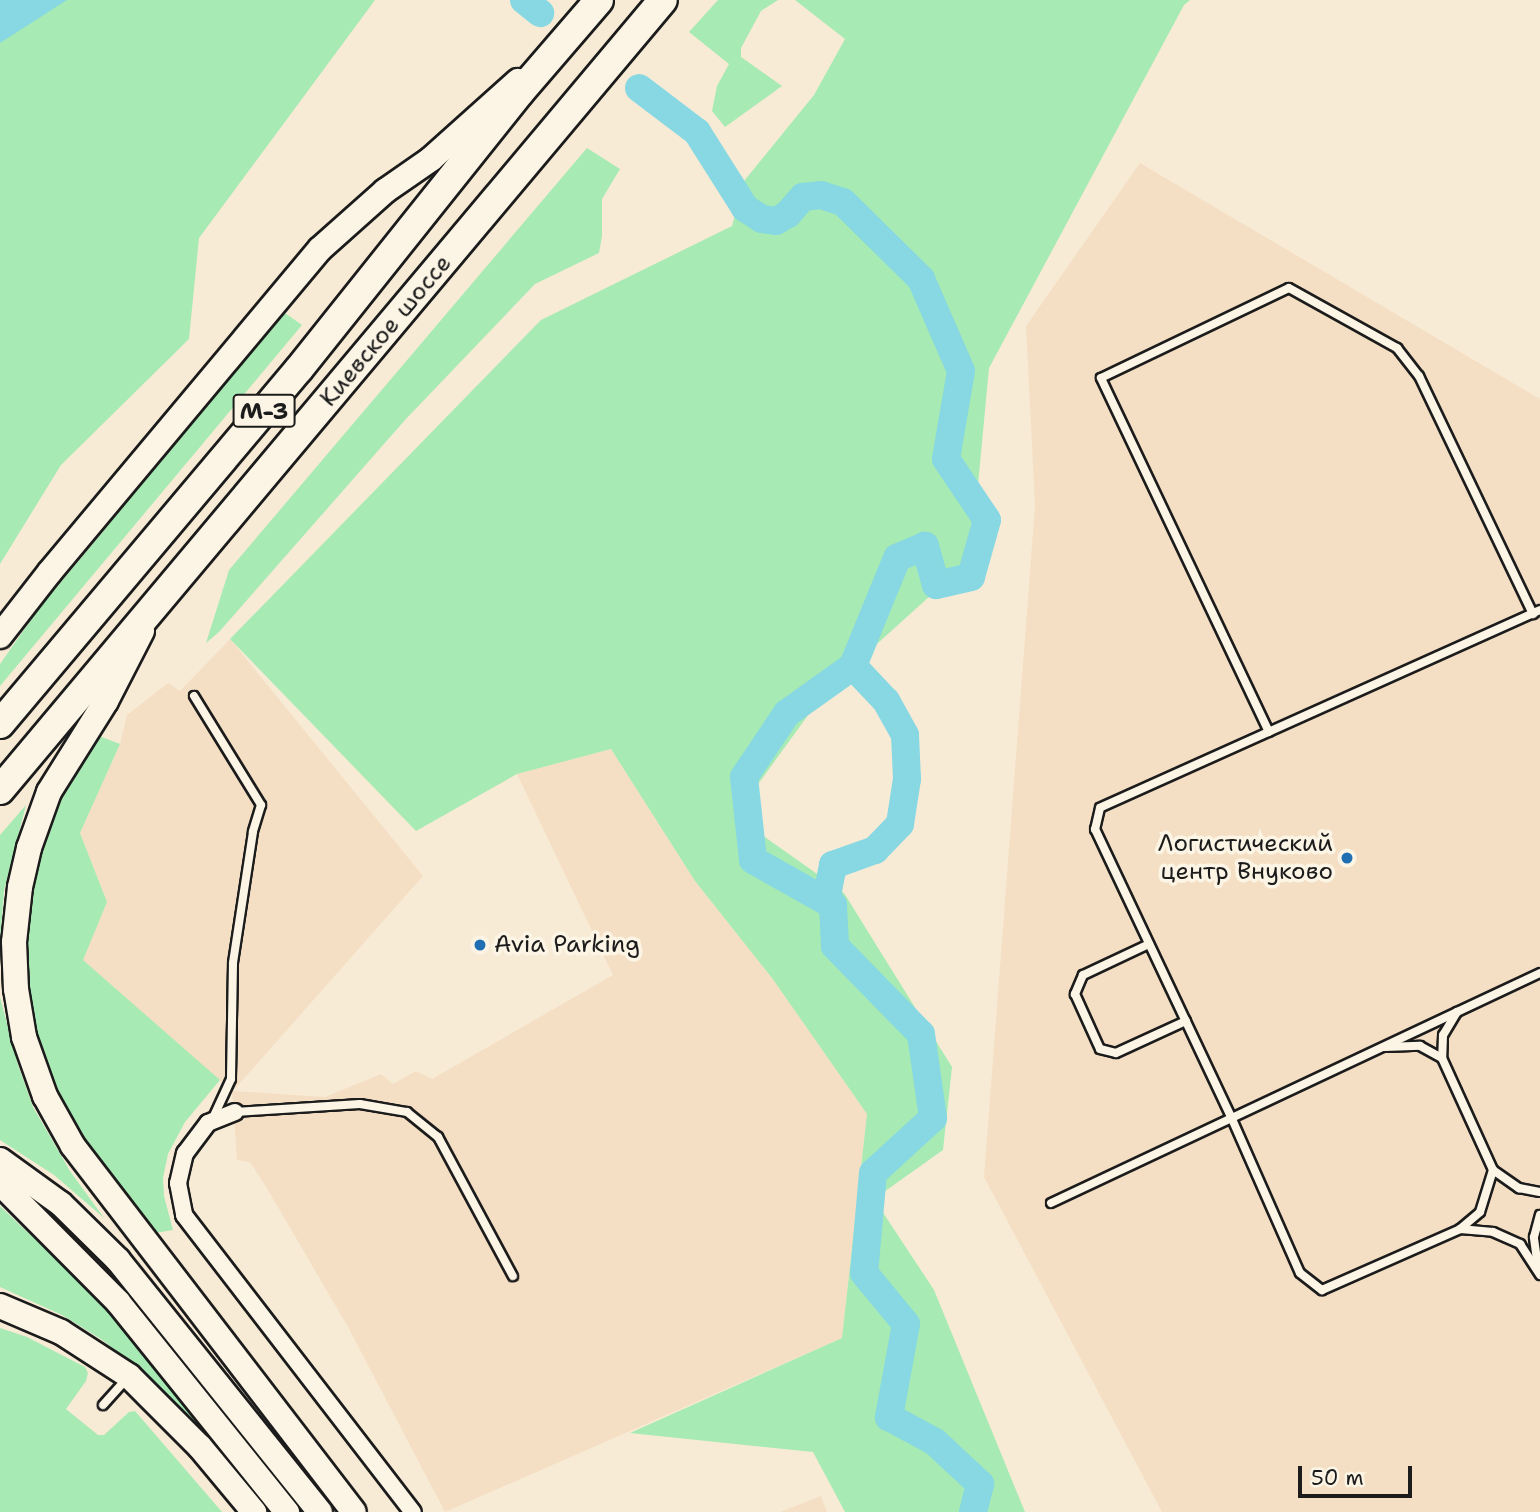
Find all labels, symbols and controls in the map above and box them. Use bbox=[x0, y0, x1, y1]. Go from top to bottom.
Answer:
street label: Киевское шоссе bbox=[314, 249, 458, 413]
road number: М-3 bbox=[232, 392, 296, 430]
place label: Логистический центр Внуково bbox=[1158, 830, 1333, 886]
marker: Логистический центр Внуково bbox=[1339, 850, 1355, 866]
place label: Avia Parking bbox=[494, 931, 640, 959]
marker: Avia Parking bbox=[472, 937, 488, 953]
scale bar bbox=[1302, 1452, 1416, 1496]
text: 50 m bbox=[1311, 1464, 1364, 1492]

